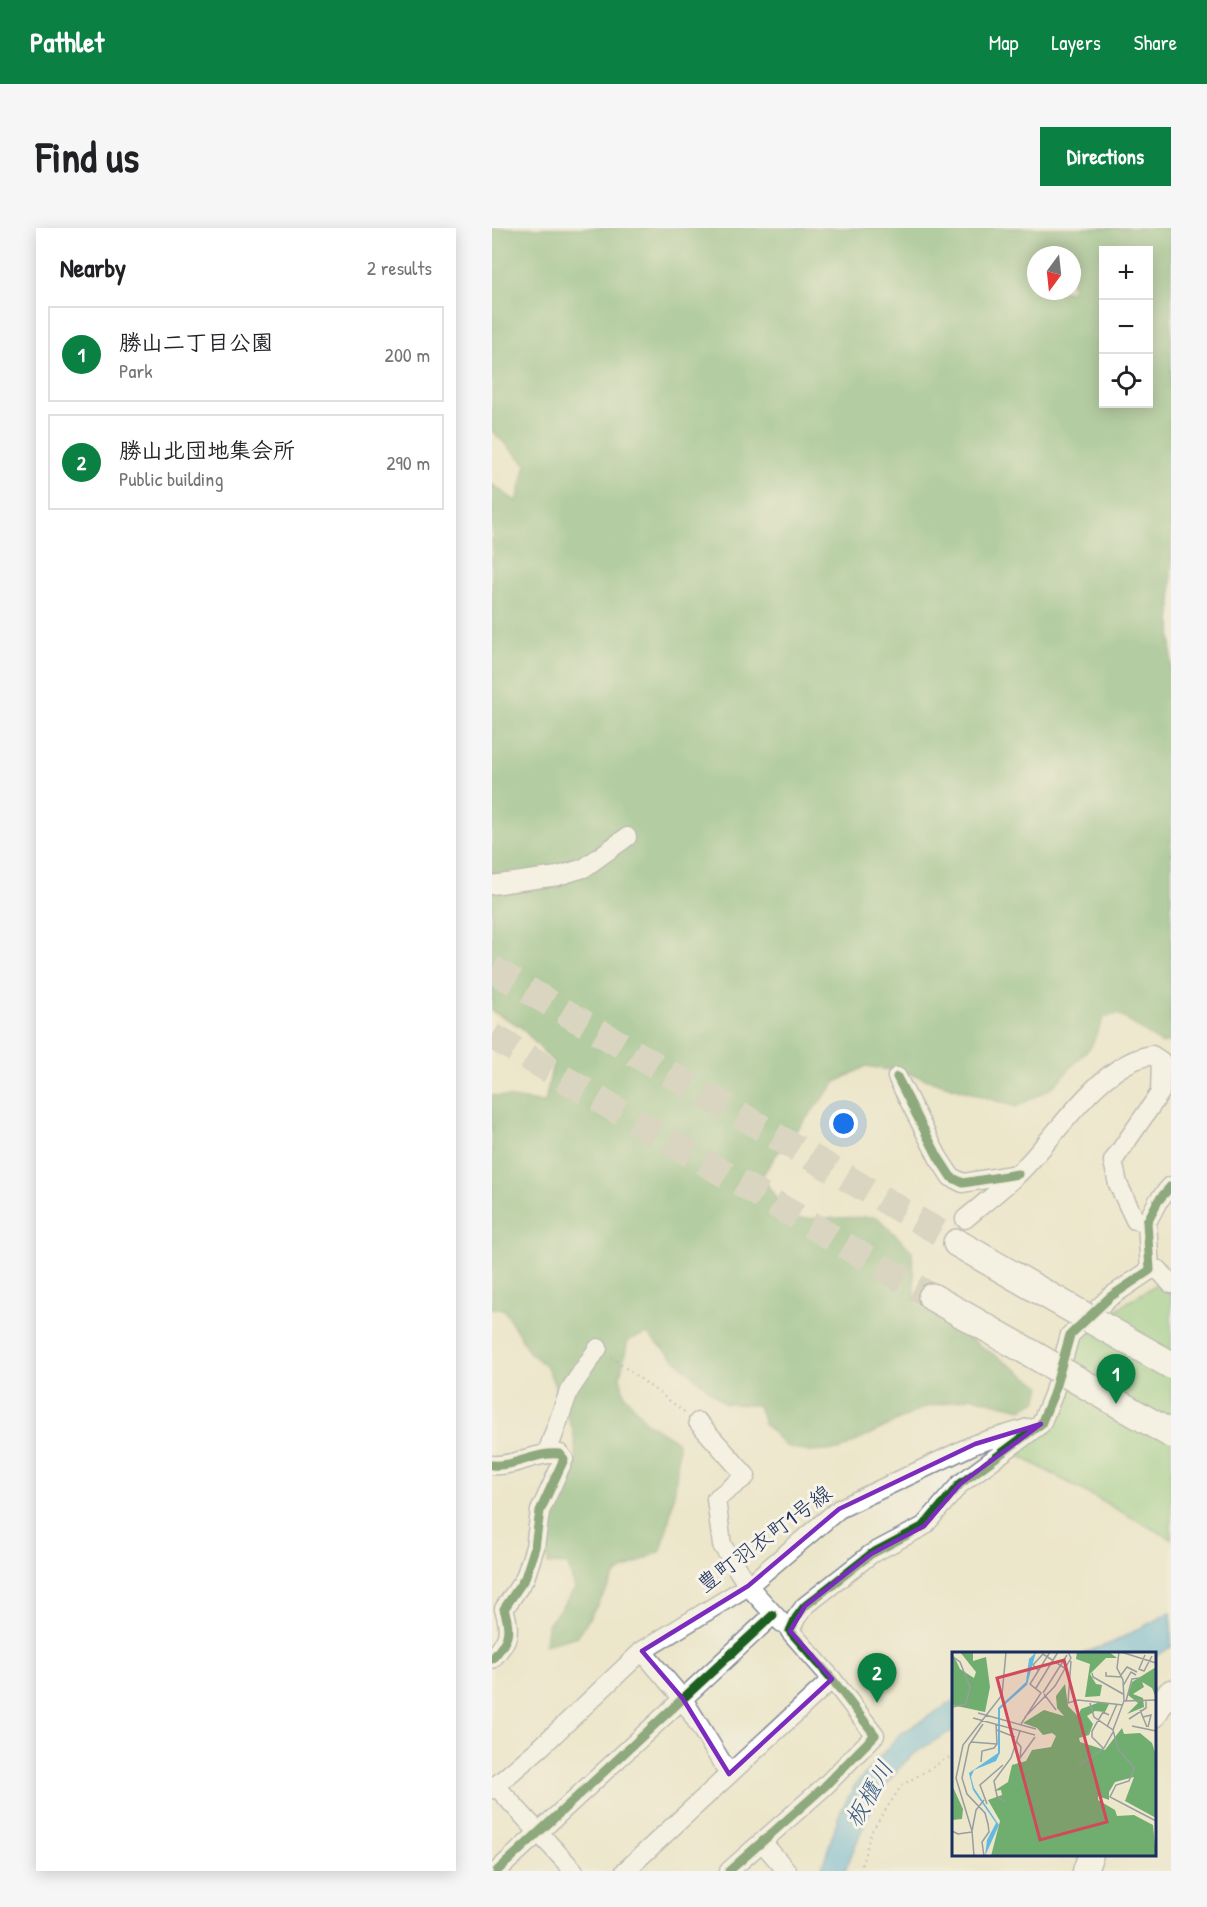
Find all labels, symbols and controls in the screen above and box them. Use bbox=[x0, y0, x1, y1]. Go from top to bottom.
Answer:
text: Pathlet bbox=[30, 23, 104, 61]
text: Map bbox=[989, 28, 1018, 57]
text: Layers bbox=[1051, 28, 1101, 57]
text: Share bbox=[1134, 28, 1177, 57]
button: Directions bbox=[1040, 127, 1171, 186]
text: Find us bbox=[36, 128, 139, 185]
north arrow bbox=[1027, 246, 1081, 300]
map controls bbox=[1099, 246, 1153, 408]
button: + bbox=[1099, 246, 1153, 300]
text: Nearby bbox=[60, 250, 126, 285]
text: 2 results bbox=[367, 254, 432, 281]
button: − bbox=[1099, 300, 1153, 354]
text: 勝山二丁目公園 bbox=[119, 327, 273, 357]
text: 1 bbox=[78, 341, 85, 368]
text: 200 m bbox=[385, 341, 430, 368]
button: locate bbox=[1099, 354, 1153, 408]
text: Park bbox=[119, 357, 152, 384]
text: 勝山北団地集会所 bbox=[119, 435, 295, 465]
text: 2 bbox=[77, 449, 86, 476]
text: 290 m bbox=[386, 449, 430, 476]
text: Public building bbox=[119, 465, 223, 492]
your location bbox=[829, 1109, 858, 1138]
pin: 1 bbox=[1096, 1354, 1136, 1404]
street label: 豊町羽衣町1号線 bbox=[690, 1477, 838, 1599]
inset map bbox=[952, 1652, 1156, 1856]
pin: 2 bbox=[858, 1654, 896, 1703]
water label: 板櫃川 bbox=[836, 1754, 900, 1833]

